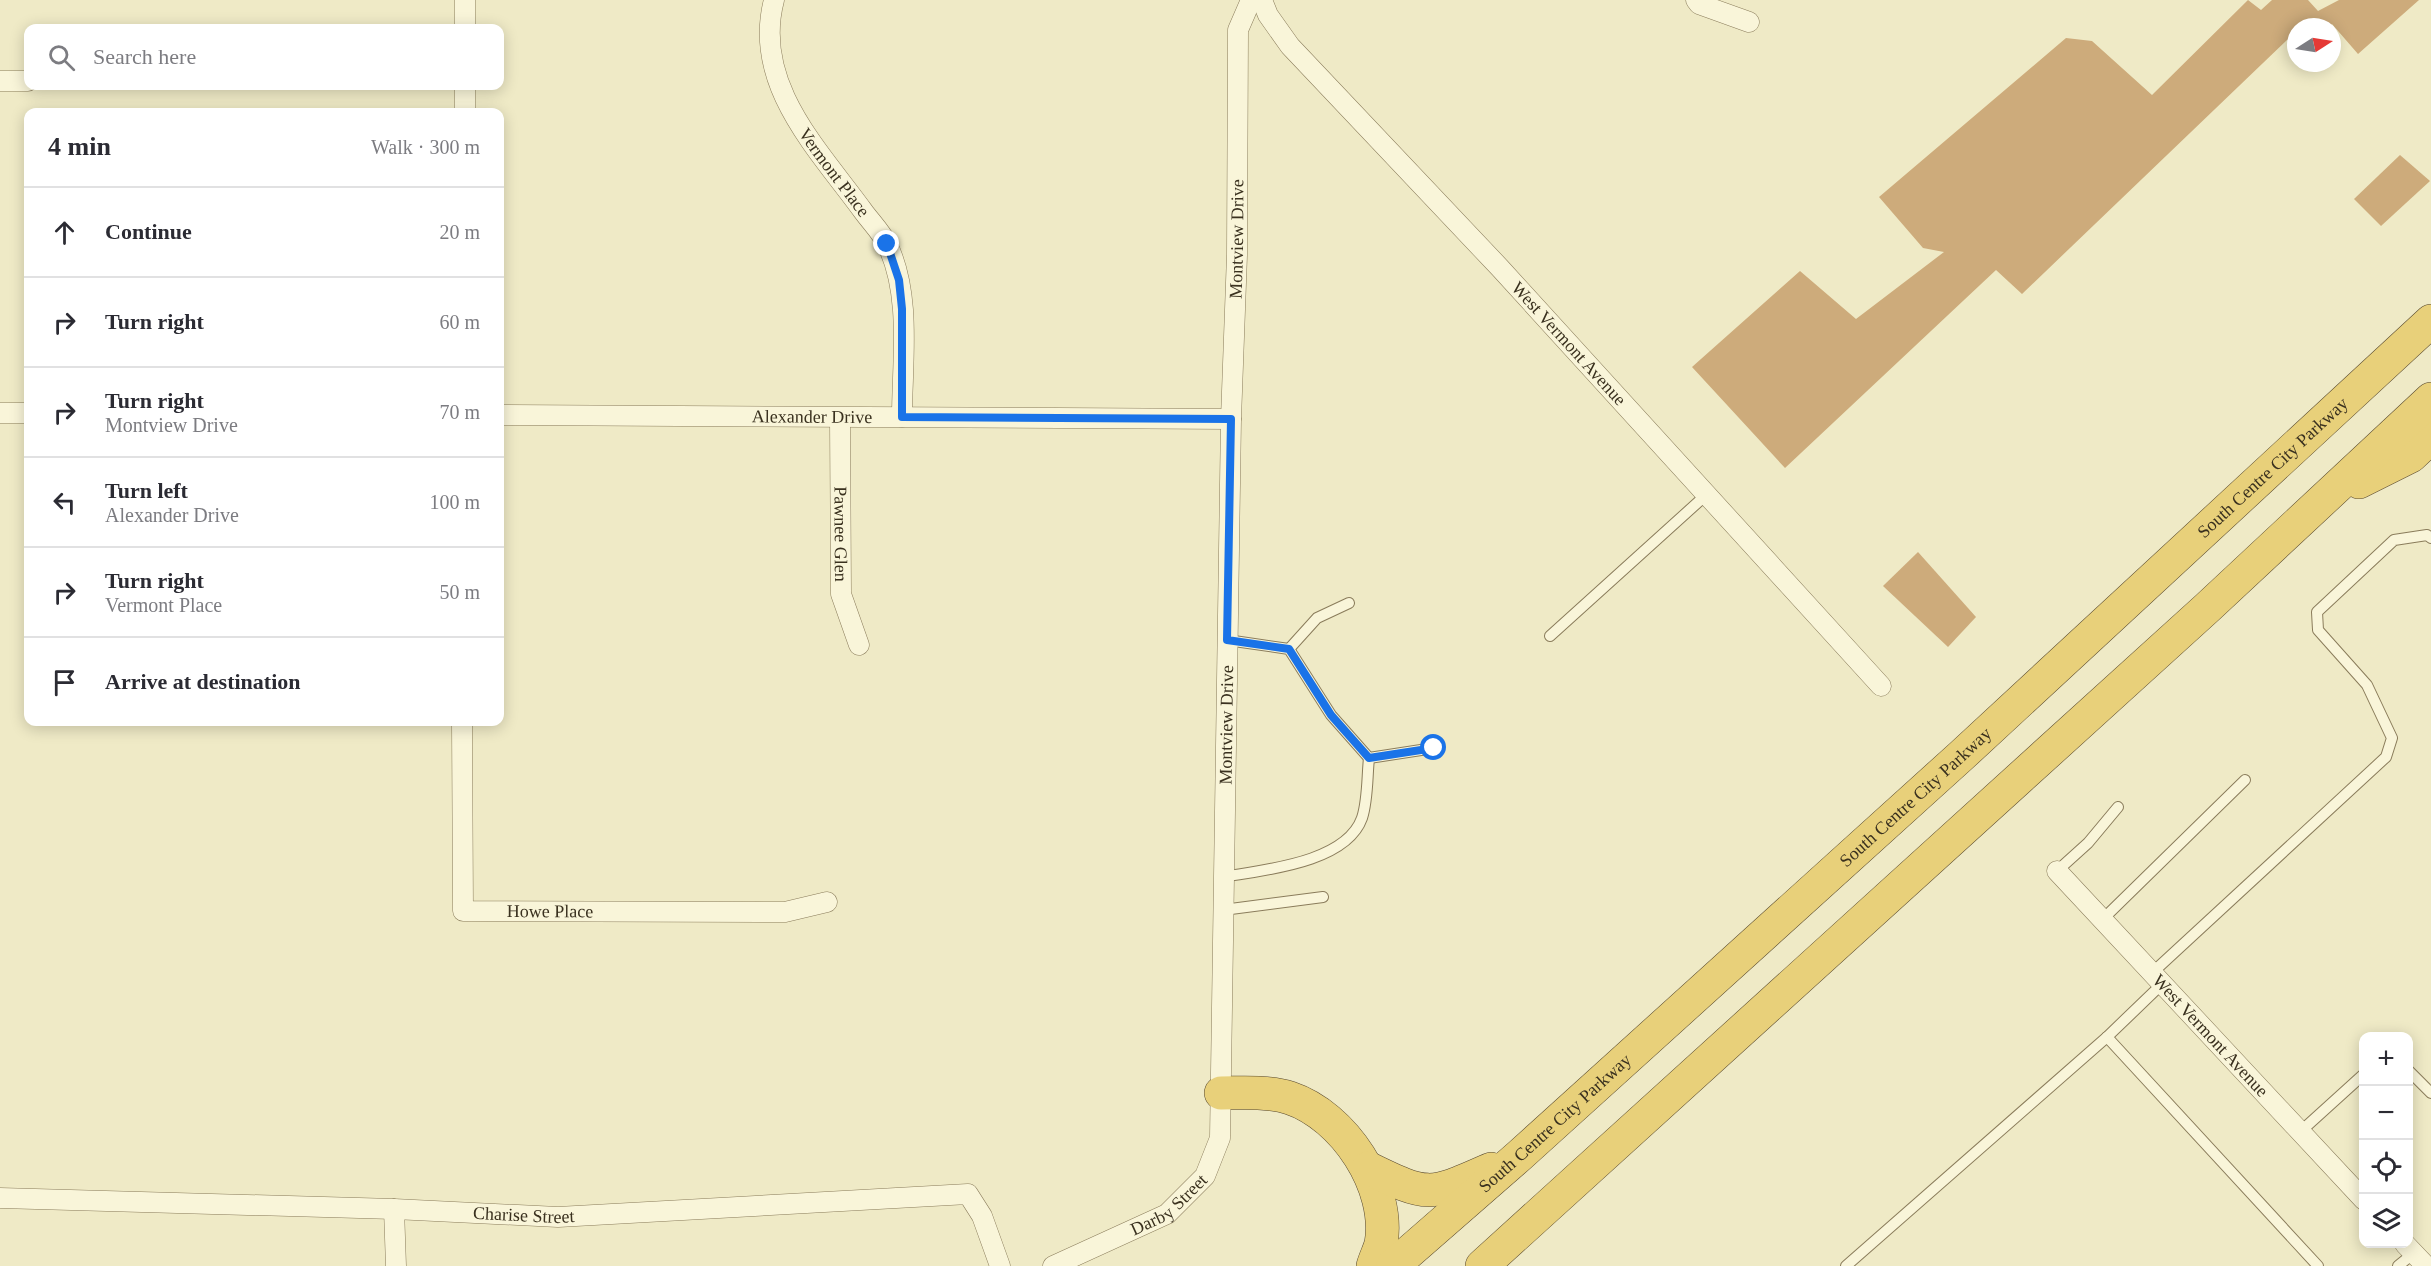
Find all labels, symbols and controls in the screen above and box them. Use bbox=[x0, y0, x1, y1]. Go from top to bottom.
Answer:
north arrow bbox=[2287, 18, 2341, 72]
search box bbox=[24, 24, 504, 90]
icon: search bbox=[45, 41, 78, 74]
text: Search here bbox=[93, 44, 196, 69]
street label: Vermont Place bbox=[795, 124, 874, 221]
text: 4 min bbox=[48, 132, 111, 161]
text: Walk · 300 m bbox=[371, 136, 480, 158]
street label: Montview Drive bbox=[1225, 179, 1247, 299]
icon: ahead bbox=[48, 216, 81, 249]
text: Continue bbox=[105, 219, 192, 244]
text: 20 m bbox=[439, 221, 480, 243]
route end bbox=[873, 230, 899, 256]
street label: West Vermont Avenue bbox=[1508, 278, 1630, 409]
icon: right bbox=[48, 306, 81, 339]
text: Turn right bbox=[105, 309, 204, 334]
text: 60 m bbox=[439, 311, 480, 333]
text: Turn right bbox=[105, 388, 204, 413]
street label: South Centre City Parkway bbox=[2193, 393, 2352, 542]
icon: right bbox=[48, 396, 81, 429]
text: 70 m bbox=[439, 401, 480, 423]
street label: Alexander Drive bbox=[752, 406, 872, 427]
text: Montview Drive bbox=[105, 414, 238, 436]
text: Turn left bbox=[105, 478, 188, 503]
icon: left bbox=[48, 486, 81, 519]
street label: Pawnee Glen bbox=[830, 486, 851, 582]
text: 100 m bbox=[429, 491, 480, 513]
text: Alexander Drive bbox=[105, 504, 239, 526]
text: Turn right bbox=[105, 568, 204, 593]
icon: right bbox=[48, 576, 81, 609]
text: 50 m bbox=[439, 581, 480, 603]
text: Vermont Place bbox=[105, 594, 222, 616]
street label: Montview Drive bbox=[1215, 665, 1237, 785]
icon: arrive bbox=[48, 666, 81, 699]
text: Arrive at destination bbox=[105, 669, 301, 694]
street label: South Centre City Parkway bbox=[1836, 723, 1995, 871]
route start bbox=[1420, 734, 1446, 760]
street label: Howe Place bbox=[507, 901, 593, 921]
street label: West Vermont Avenue bbox=[2149, 970, 2272, 1101]
map controls bbox=[2359, 1032, 2413, 1248]
button: + bbox=[2359, 1032, 2413, 1086]
street label: South Centre City Parkway bbox=[1475, 1050, 1635, 1196]
button: − bbox=[2359, 1086, 2413, 1140]
button: locate bbox=[2359, 1140, 2413, 1194]
street label: Darby Street bbox=[1127, 1170, 1211, 1239]
button: layers bbox=[2359, 1194, 2413, 1248]
street label: Charise Street bbox=[472, 1203, 575, 1227]

